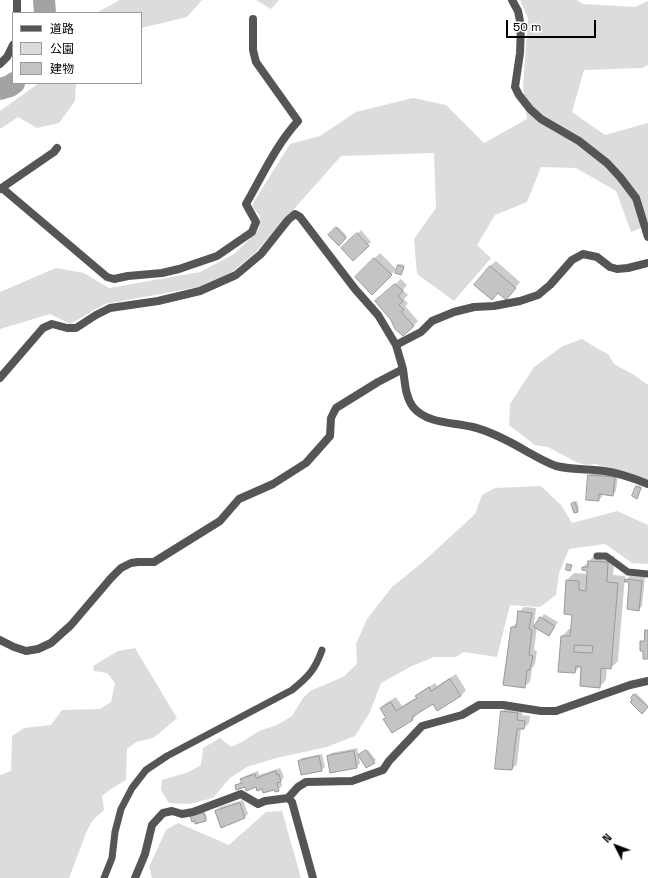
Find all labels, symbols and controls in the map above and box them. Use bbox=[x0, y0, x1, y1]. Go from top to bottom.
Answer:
legend bbox=[12, 12, 142, 84]
scale bar bbox=[508, 12, 598, 38]
text: 50 m bbox=[513, 19, 541, 35]
text: 道路 bbox=[50, 21, 74, 37]
text: 公園 bbox=[50, 41, 74, 57]
text: 建物 bbox=[50, 61, 74, 77]
north arrow bbox=[596, 826, 636, 866]
text: N bbox=[599, 831, 615, 845]

